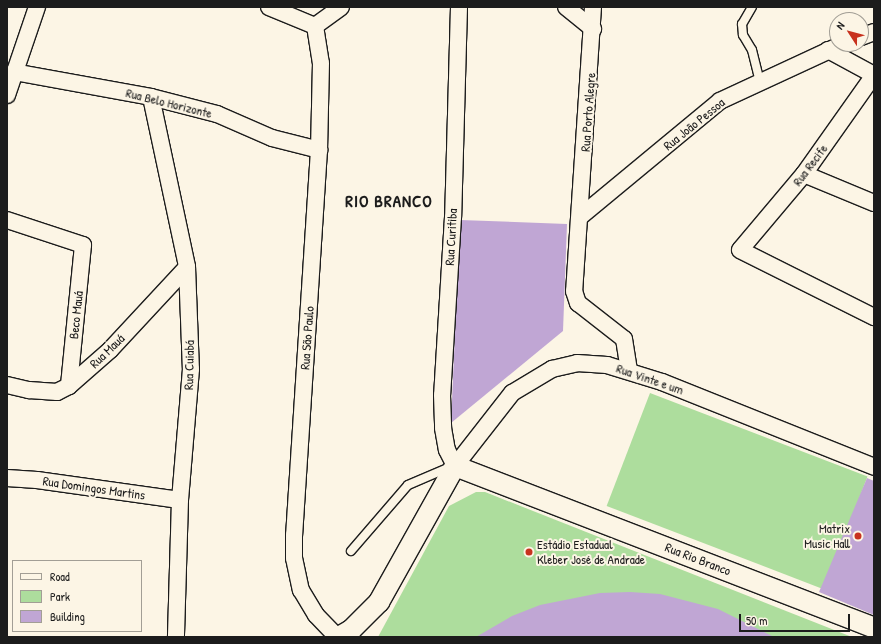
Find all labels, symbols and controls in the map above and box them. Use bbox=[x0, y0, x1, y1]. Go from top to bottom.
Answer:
north arrow bbox=[829, 12, 869, 52]
text: N bbox=[833, 19, 847, 32]
street label: Rua Porto Alegre bbox=[577, 72, 599, 152]
street label: Rua Belo Horizonte bbox=[124, 85, 214, 121]
street label: Rua João Pessoa bbox=[660, 95, 728, 153]
street label: Rua Recife bbox=[789, 141, 831, 189]
district label: RIO BRANCO bbox=[345, 191, 433, 211]
street label: Rua Curitiba bbox=[442, 208, 460, 266]
street label: Beco Mauá bbox=[66, 290, 86, 340]
street label: Rua São Paulo bbox=[297, 306, 317, 370]
street label: Rua Mauá bbox=[86, 331, 128, 371]
street label: Rua Cuiabá bbox=[181, 340, 197, 390]
street label: Rua Vinte e um bbox=[614, 360, 686, 398]
street label: Rua Domingos Martins bbox=[42, 473, 146, 503]
place label: Matrix Music Hall bbox=[804, 521, 850, 552]
marker: Matrix Music Hall bbox=[853, 531, 863, 541]
place label: Estádio Estadual Kleber José de Andrade bbox=[537, 537, 645, 568]
street label: Rua Rio Branco bbox=[663, 539, 733, 579]
marker: Estádio Estadual Kleber José de Andrade bbox=[524, 547, 534, 557]
legend bbox=[12, 560, 142, 632]
text: Road bbox=[50, 568, 70, 585]
text: Park bbox=[50, 588, 70, 605]
scale bar bbox=[741, 606, 852, 632]
text: Building bbox=[50, 608, 85, 625]
text: 50 m bbox=[746, 612, 767, 629]

